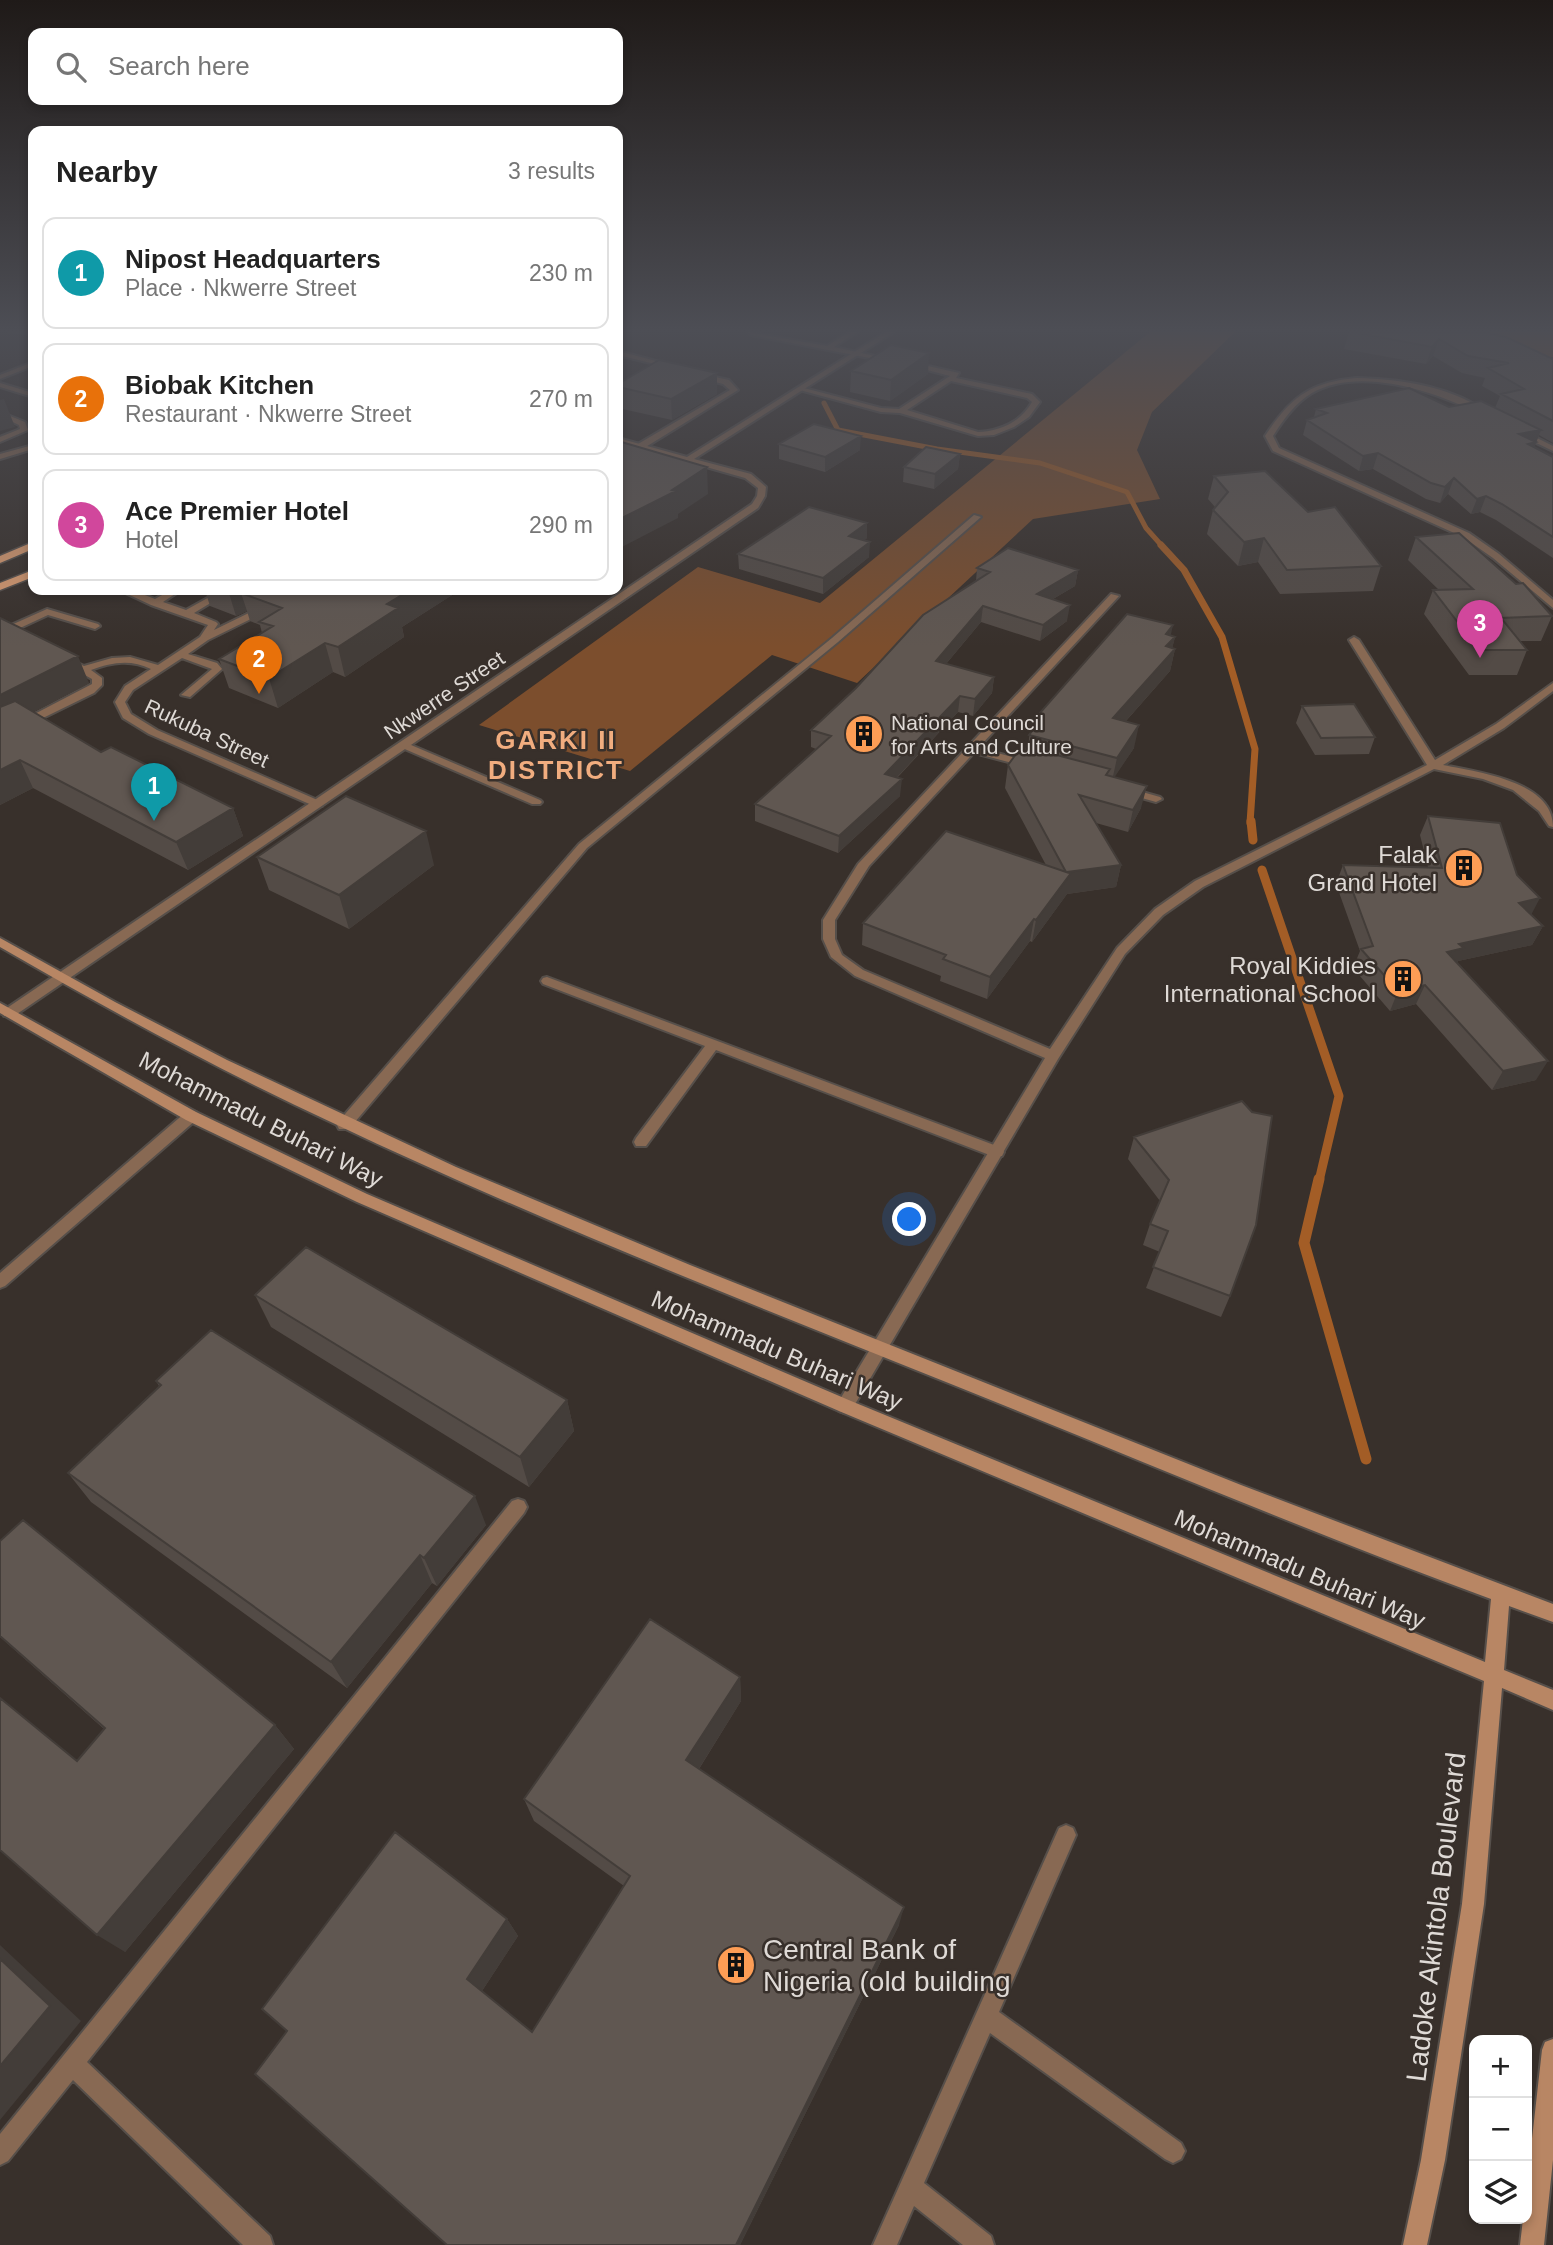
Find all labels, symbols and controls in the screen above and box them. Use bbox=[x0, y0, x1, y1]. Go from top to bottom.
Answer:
search box bbox=[28, 28, 623, 105]
icon: search bbox=[52, 48, 90, 86]
text: Search here bbox=[108, 51, 250, 81]
text: Nearby bbox=[56, 155, 158, 188]
text: 3 results bbox=[508, 158, 595, 184]
text: Nipost Headquarters bbox=[125, 244, 381, 274]
text: 1 bbox=[75, 260, 87, 286]
text: 230 m bbox=[529, 260, 593, 286]
text: Place · Nkwerre Street bbox=[125, 275, 356, 301]
text: Biobak Kitchen bbox=[125, 370, 314, 400]
text: 2 bbox=[75, 386, 87, 412]
text: 270 m bbox=[529, 386, 593, 412]
text: Restaurant · Nkwerre Street bbox=[125, 401, 411, 427]
text: Ace Premier Hotel bbox=[125, 496, 349, 526]
text: 3 bbox=[75, 512, 87, 538]
text: 290 m bbox=[529, 512, 593, 538]
text: Hotel bbox=[125, 527, 179, 553]
pin: 3 bbox=[1457, 600, 1503, 658]
pin: 2 bbox=[236, 636, 282, 694]
street label: Nkwerre Street bbox=[380, 646, 509, 744]
street label: Rukuba Street bbox=[141, 694, 273, 772]
place label: National Council for Arts and Culture bbox=[891, 711, 1072, 758]
building icon: National Council for Arts and Culture bbox=[843, 713, 885, 755]
district label: GARKI II DISTRICT bbox=[488, 725, 624, 785]
pin: 1 bbox=[131, 763, 177, 821]
place label: Falak Grand Hotel bbox=[1308, 841, 1438, 896]
building icon: Falak Grand Hotel bbox=[1443, 847, 1485, 889]
place label: Royal Kiddies International School bbox=[1164, 952, 1376, 1007]
building icon: Royal Kiddies International School bbox=[1382, 958, 1424, 1000]
street label: Mohammadu Buhari Way bbox=[135, 1046, 387, 1192]
your location bbox=[892, 1202, 926, 1236]
street label: Mohammadu Buhari Way bbox=[648, 1285, 906, 1415]
street label: Mohammadu Buhari Way bbox=[1171, 1504, 1429, 1634]
street label: Ladoke Akintola Boulevard bbox=[1400, 1751, 1472, 2083]
place label: Central Bank of Nigeria (old building bbox=[763, 1934, 1010, 1997]
building icon: Central Bank of Nigeria (old building bbox=[715, 1944, 757, 1986]
map controls bbox=[1469, 2035, 1532, 2224]
button: + bbox=[1469, 2035, 1532, 2098]
button: − bbox=[1469, 2098, 1532, 2161]
button: layers bbox=[1469, 2161, 1532, 2224]

